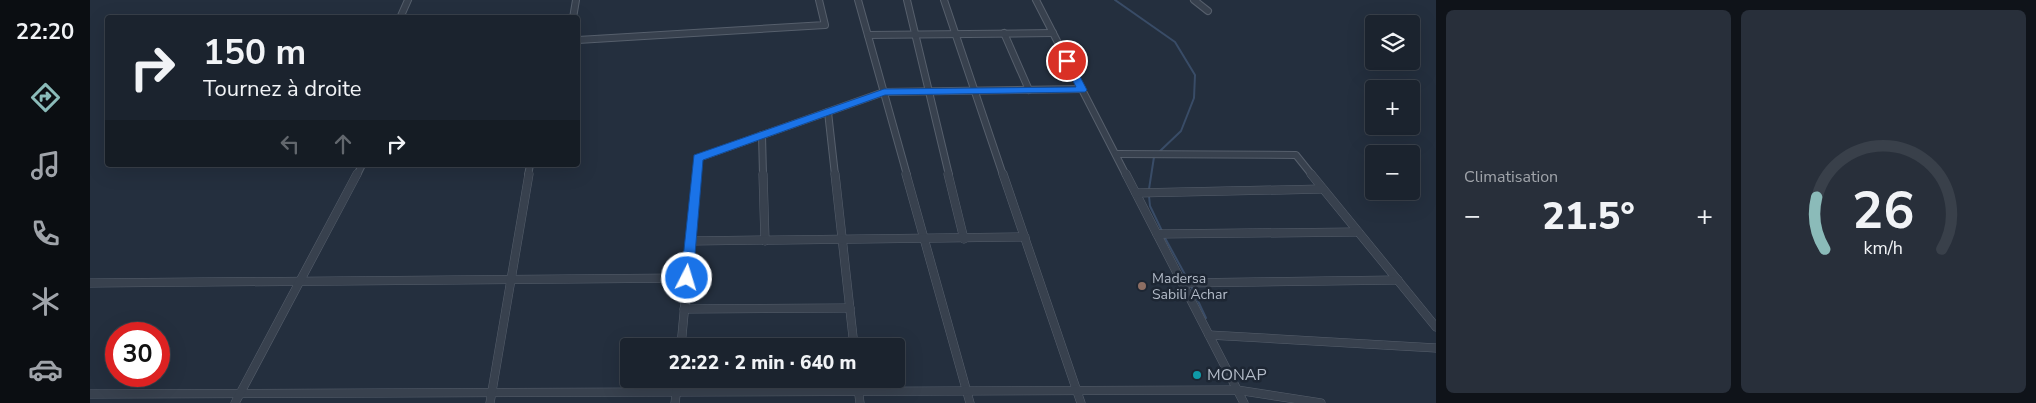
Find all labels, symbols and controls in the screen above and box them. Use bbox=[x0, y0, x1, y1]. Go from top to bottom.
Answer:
map controls bbox=[1365, 15, 1420, 200]
button: layers bbox=[1365, 15, 1420, 70]
text: 22:20 bbox=[16, 17, 74, 47]
text: 150 m bbox=[203, 29, 306, 76]
icon: right bbox=[120, 35, 185, 100]
pin bbox=[1046, 40, 1088, 82]
icon: arrive bbox=[1053, 47, 1081, 75]
text: Tournez à droite bbox=[203, 74, 362, 104]
icon: directions bbox=[28, 80, 63, 115]
button: + bbox=[1365, 80, 1420, 135]
icon: left bbox=[276, 130, 304, 158]
icon: ahead bbox=[329, 130, 357, 158]
icon: right bbox=[382, 130, 410, 158]
button: − bbox=[1365, 145, 1420, 200]
icon: music bbox=[28, 148, 63, 183]
text: Climatisation bbox=[1464, 166, 1558, 188]
text: 26 bbox=[1852, 175, 1915, 246]
text: 21.5° bbox=[1542, 191, 1635, 242]
text: − bbox=[1464, 197, 1481, 235]
text: + bbox=[1696, 197, 1713, 235]
icon: phone bbox=[28, 216, 63, 251]
text: km/h bbox=[1864, 236, 1903, 260]
position arrow bbox=[660, 251, 712, 303]
place label: Madersa Sabili Achar bbox=[1152, 269, 1227, 304]
marker: Madersa Sabili Achar bbox=[1136, 280, 1148, 292]
icon: climate bbox=[28, 284, 63, 319]
speed limit sign: 30 bbox=[105, 322, 170, 387]
text: 22:22 · 2 min · 640 m bbox=[669, 350, 856, 376]
icon: car bbox=[28, 352, 63, 387]
place label: MONAP bbox=[1207, 364, 1267, 386]
marker: MONAP bbox=[1191, 369, 1203, 381]

